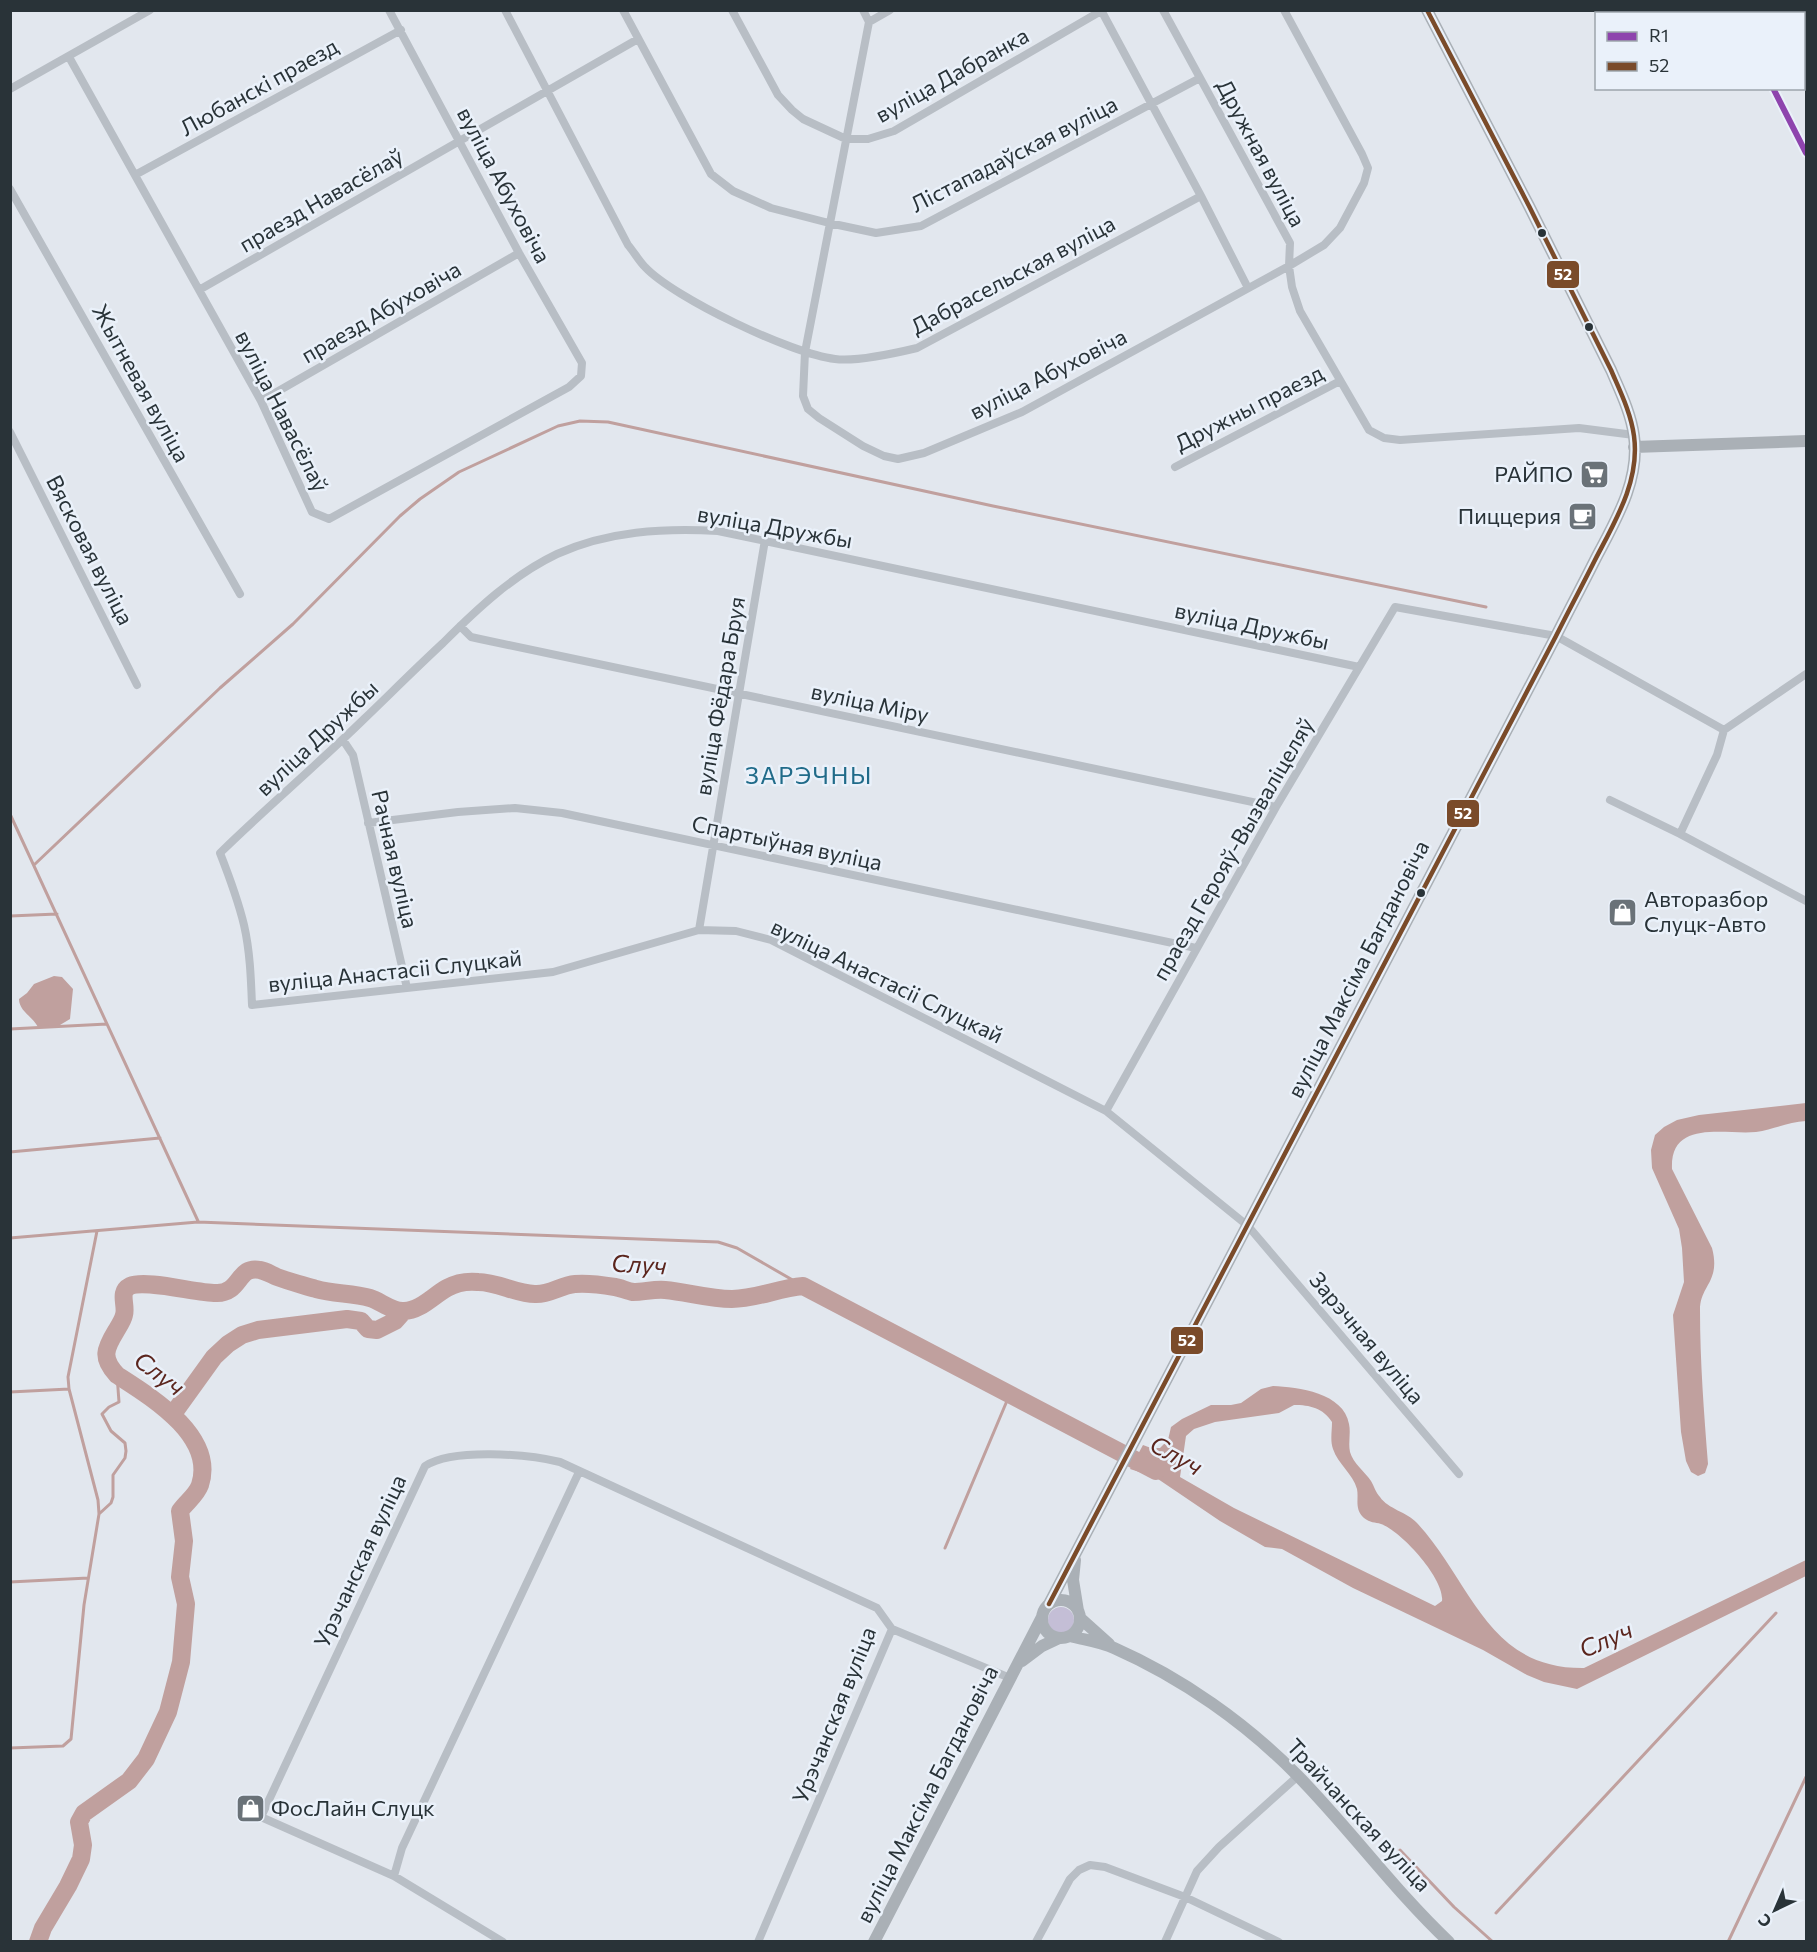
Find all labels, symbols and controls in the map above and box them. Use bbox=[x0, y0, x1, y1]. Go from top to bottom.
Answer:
legend bbox=[1595, 12, 1805, 90]
street label: вуліца Дабранка bbox=[870, 21, 1033, 128]
text: R1 bbox=[1649, 24, 1669, 46]
street label: Любанскі праезд bbox=[175, 32, 342, 141]
text: 52 bbox=[1649, 54, 1669, 76]
street label: Дружная вуліца bbox=[1211, 74, 1312, 231]
street label: Лістападаўская вуліца bbox=[906, 90, 1122, 217]
street label: вуліца Абуховіча bbox=[452, 102, 557, 267]
street label: праезд Навасёлаў bbox=[234, 142, 408, 257]
street label: Дабрасельская вуліца bbox=[906, 209, 1119, 340]
unlabelled marker bbox=[1536, 227, 1548, 239]
street label: праезд Абуховіча bbox=[296, 255, 465, 368]
line badge: 52 bbox=[1546, 260, 1580, 289]
text: 52 bbox=[1554, 264, 1572, 283]
street label: Жытневая вуліца bbox=[87, 299, 196, 467]
unlabelled marker bbox=[1583, 321, 1595, 333]
street label: вуліца Абуховіча bbox=[965, 322, 1131, 425]
street label: вуліца Навасёлаў bbox=[230, 325, 335, 496]
street label: Дружны праезд bbox=[1170, 358, 1328, 457]
supermarket icon: РАЙПО bbox=[1578, 458, 1610, 490]
place label: РАЙПО bbox=[1494, 460, 1573, 487]
street label: Вясковая вуліца bbox=[41, 470, 140, 629]
street label: вуліца Дружбы bbox=[695, 500, 855, 553]
cafe icon: Пиццерия bbox=[1566, 500, 1598, 532]
place label: Пиццерия bbox=[1458, 502, 1561, 529]
street label: вуліца Фёдара Бруя bbox=[689, 594, 750, 797]
street label: вуліца Дружбы bbox=[1173, 596, 1332, 655]
street label: вуліца Дружбы bbox=[250, 674, 383, 801]
street label: вуліца Міру bbox=[809, 677, 931, 728]
street label: праезд Герояў-Вызваліцеляў bbox=[1146, 713, 1319, 985]
district label: ЗАРЭЧНЫ bbox=[745, 760, 873, 789]
street label: Рачная вуліца bbox=[366, 787, 425, 931]
line badge: 52 bbox=[1446, 799, 1480, 828]
text: 52 bbox=[1454, 803, 1472, 822]
street label: Спартыўная вуліца bbox=[689, 809, 885, 876]
street label: вуліца Максіма Багдановіча bbox=[1281, 836, 1434, 1102]
place label: Авторазбор Слуцк-Авто bbox=[1644, 885, 1768, 937]
unlabelled marker bbox=[1415, 887, 1427, 899]
shop icon: Авторазбор Слуцк-Авто bbox=[1607, 896, 1639, 928]
street label: вуліца Анастасіі Слуцкай bbox=[767, 913, 1008, 1049]
street label: вуліца Анастасіі Слуцкай bbox=[267, 944, 523, 997]
water label: Случ bbox=[611, 1248, 668, 1279]
street label: Зарэчная вуліца bbox=[1304, 1266, 1430, 1409]
line badge: 52 bbox=[1170, 1326, 1204, 1355]
text: 52 bbox=[1178, 1330, 1196, 1349]
water label: Случ bbox=[129, 1345, 191, 1401]
water label: Случ bbox=[1145, 1429, 1208, 1481]
street label: Урэчанская вуліца bbox=[308, 1470, 411, 1652]
water label: Случ bbox=[1574, 1614, 1637, 1663]
street label: Урэчанская вуліца bbox=[786, 1623, 881, 1807]
street label: вуліца Максіма Багдановіча bbox=[850, 1661, 1003, 1927]
street label: Трайчанская вуліца bbox=[1281, 1733, 1437, 1897]
shop icon: ФосЛайн Слуцк bbox=[234, 1792, 266, 1824]
place label: ФосЛайн Слуцк bbox=[271, 1794, 435, 1821]
north arrow bbox=[1745, 1880, 1805, 1940]
text: С bbox=[1754, 1910, 1775, 1932]

